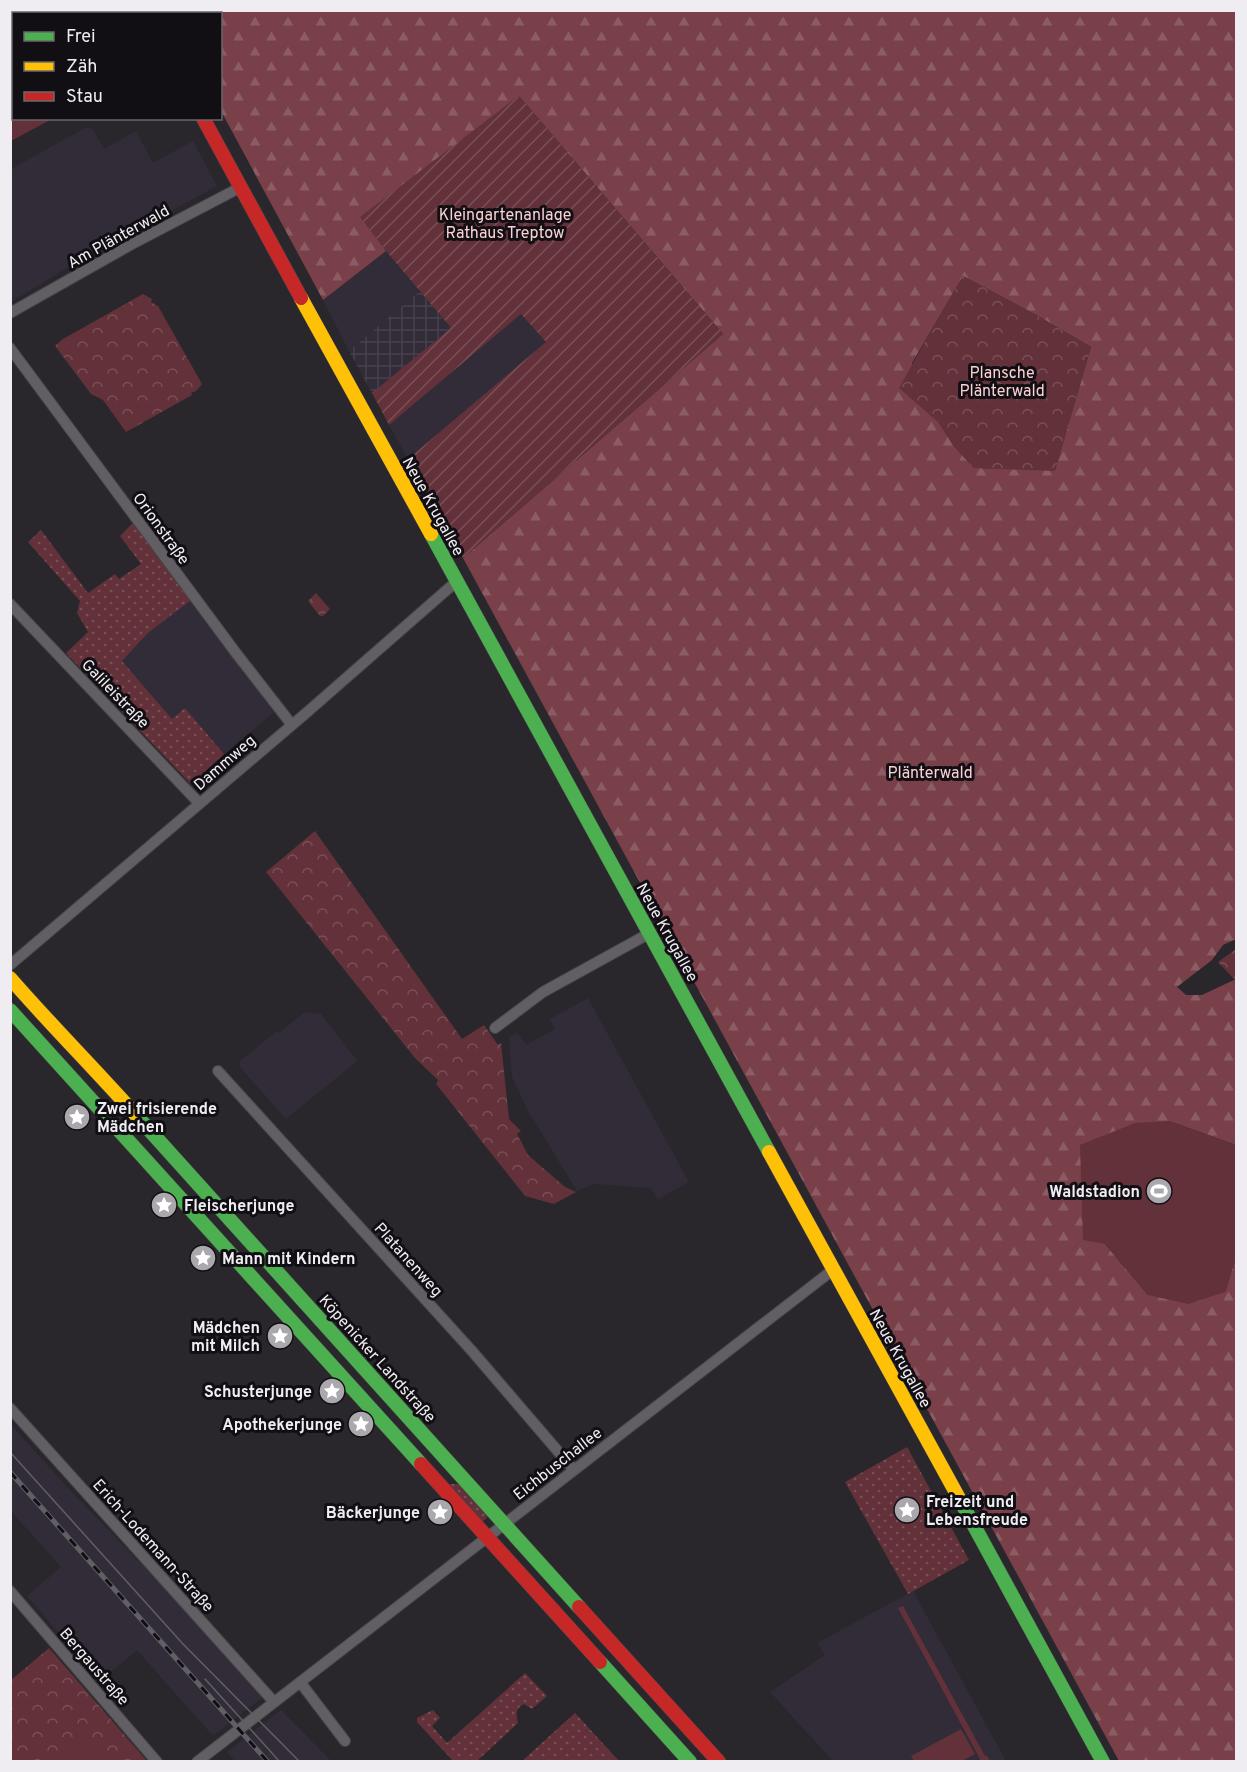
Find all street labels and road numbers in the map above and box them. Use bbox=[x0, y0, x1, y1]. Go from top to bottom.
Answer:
street label: Am Plänterwald bbox=[65, 202, 173, 274]
street label: Neue Krugallee bbox=[397, 454, 468, 560]
street label: Orionstraße bbox=[128, 489, 193, 569]
street label: Galileistraße bbox=[76, 655, 153, 733]
street label: Dammweg bbox=[190, 731, 260, 796]
street label: Neue Krugallee bbox=[631, 880, 702, 986]
street label: Platanenweg bbox=[369, 1219, 446, 1302]
street label: Köpenicker Landstraße bbox=[314, 1291, 439, 1428]
street label: Neue Krugallee bbox=[864, 1306, 935, 1412]
street label: Eichbuschallee bbox=[510, 1424, 607, 1506]
street label: Erich-Lodemann-Straße bbox=[88, 1476, 218, 1617]
street label: Bergaustraße bbox=[54, 1624, 133, 1710]

